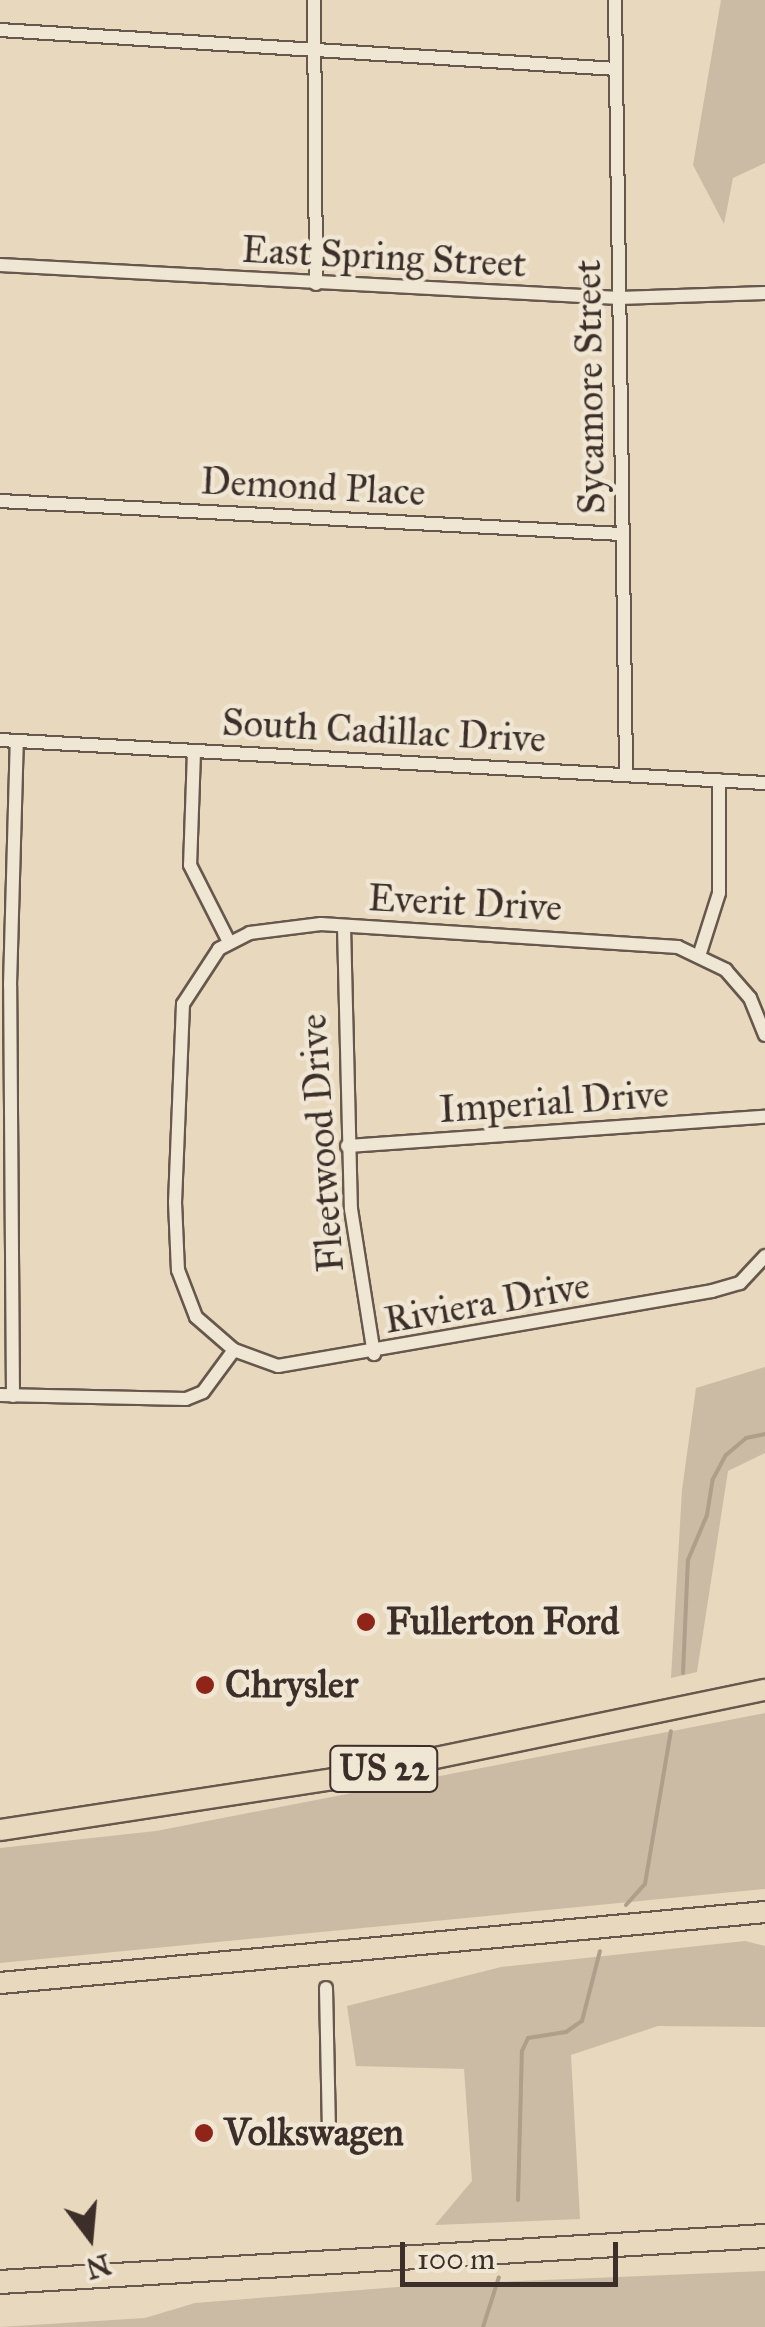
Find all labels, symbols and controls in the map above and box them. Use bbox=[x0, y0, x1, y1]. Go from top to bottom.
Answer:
street label: East Spring Street bbox=[240, 227, 528, 287]
street label: Sycamore Street bbox=[565, 259, 615, 515]
street label: Demond Place bbox=[200, 458, 426, 516]
street label: South Cadillac Drive bbox=[221, 700, 547, 762]
street label: Everit Drive bbox=[367, 875, 563, 931]
street label: Fleetwood Drive bbox=[290, 1012, 354, 1274]
street label: Imperial Drive bbox=[438, 1071, 670, 1133]
street label: Riviera Drive bbox=[381, 1263, 593, 1343]
place label: Fullerton Ford bbox=[386, 1599, 619, 1645]
marker: Fullerton Ford bbox=[355, 1611, 377, 1633]
place label: Chrysler bbox=[225, 1662, 358, 1708]
marker: Chrysler bbox=[194, 1674, 216, 1696]
road number: US 22 bbox=[329, 1739, 439, 1799]
place label: Volkswagen bbox=[224, 2110, 404, 2156]
marker: Volkswagen bbox=[193, 2122, 215, 2144]
north arrow bbox=[40, 2187, 140, 2287]
scale bar bbox=[405, 2222, 622, 2284]
text: 100 m bbox=[417, 2241, 495, 2277]
text: N bbox=[82, 2246, 115, 2286]

